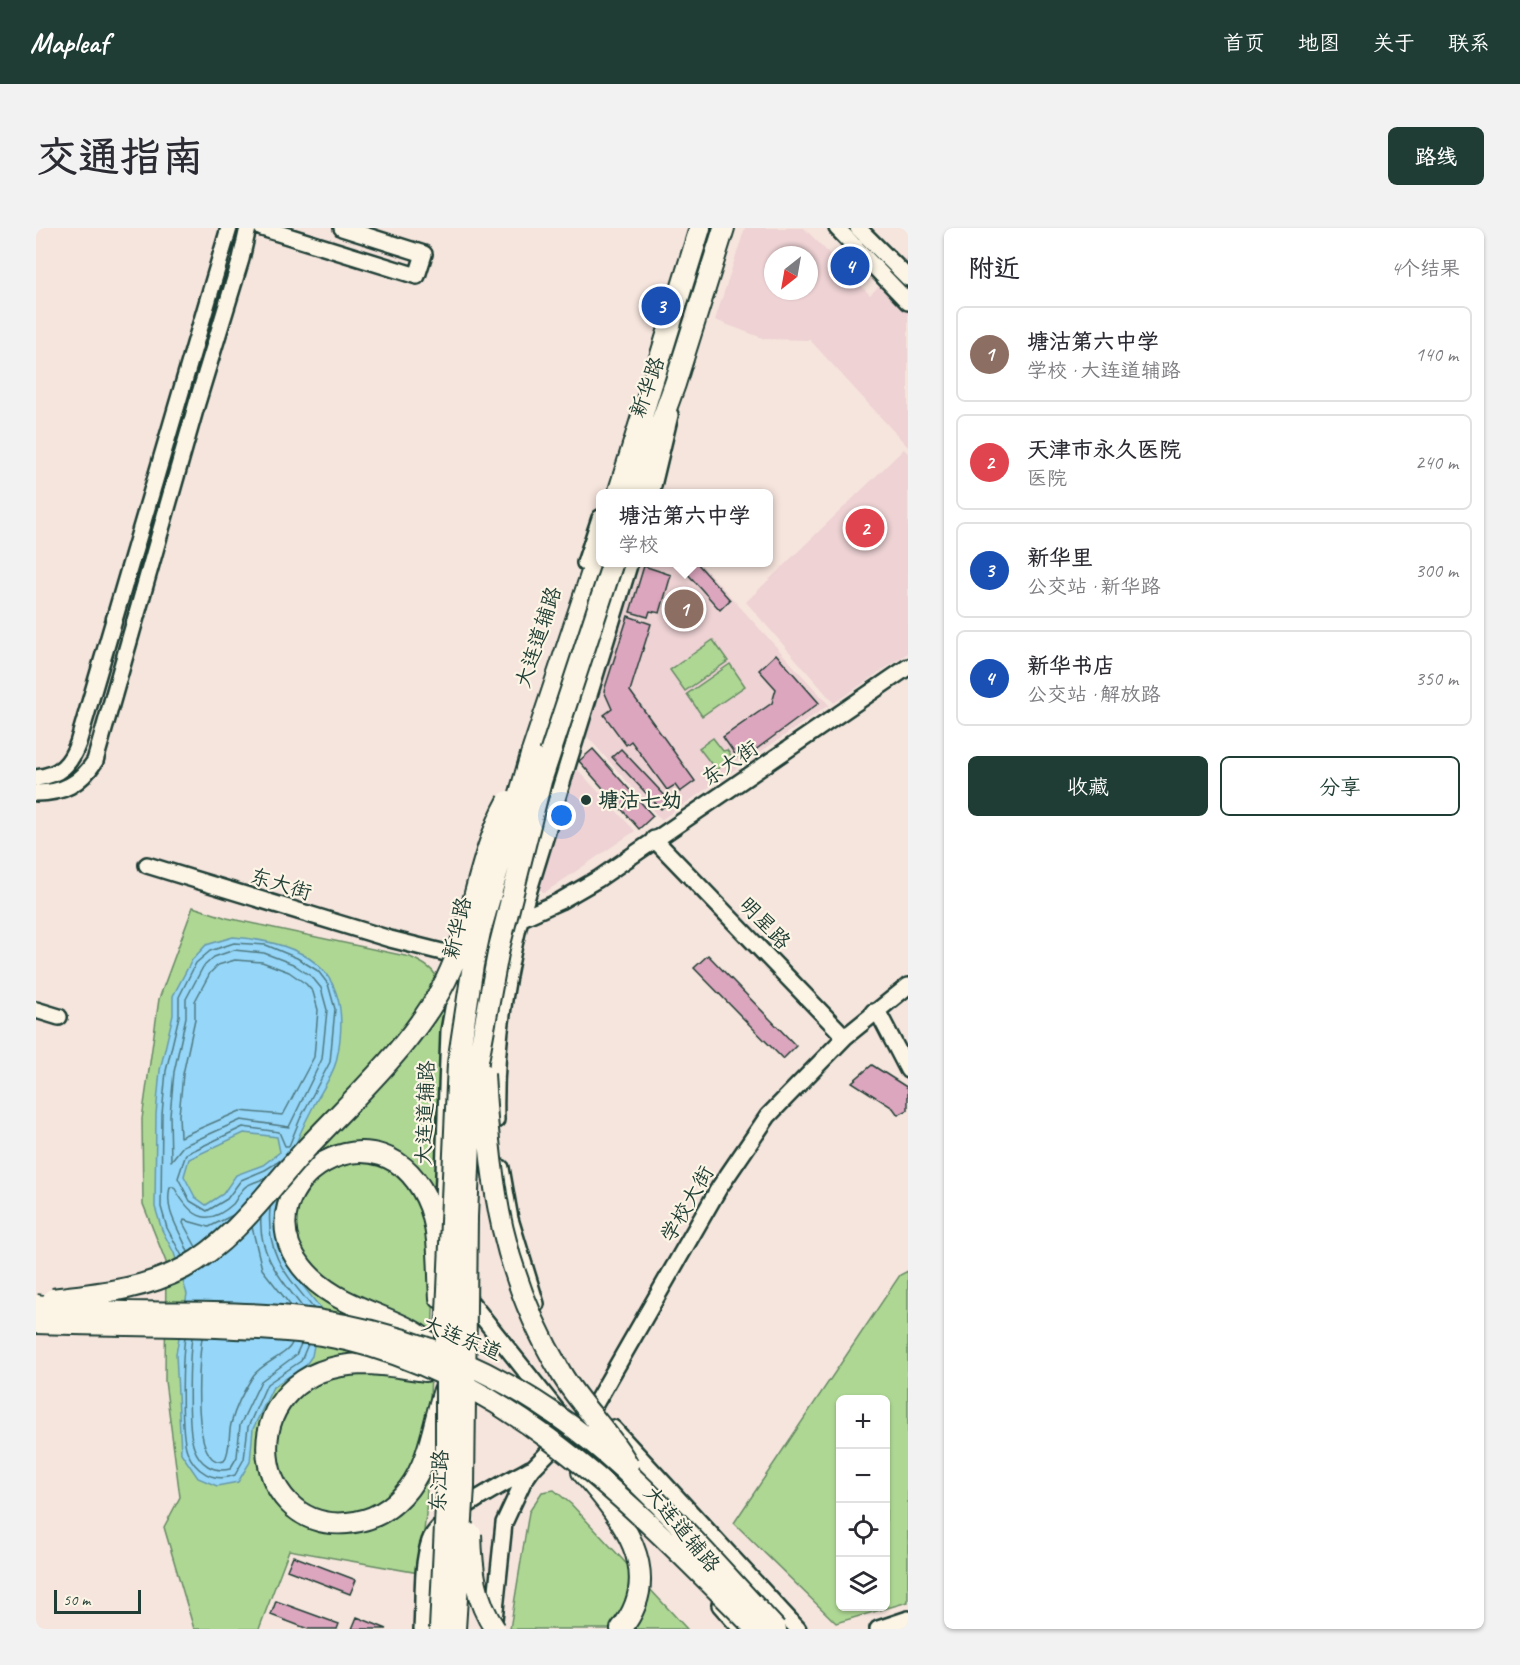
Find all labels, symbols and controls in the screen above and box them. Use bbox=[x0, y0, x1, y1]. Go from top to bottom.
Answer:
text: Mapleaf bbox=[30, 25, 108, 60]
text: 首页 bbox=[1223, 30, 1265, 56]
text: 地图 bbox=[1298, 30, 1340, 56]
text: 关于 bbox=[1373, 30, 1415, 56]
text: 联系 bbox=[1448, 30, 1490, 56]
button: 路线 bbox=[1388, 127, 1484, 185]
text: 交通指南 bbox=[36, 131, 204, 184]
pin: 4 bbox=[830, 243, 870, 288]
north arrow bbox=[764, 246, 818, 300]
text: 附近 bbox=[968, 252, 1020, 285]
text: 4个结果 bbox=[1391, 256, 1460, 281]
pin: 3 bbox=[642, 284, 680, 328]
text: 塘沽第六中学 bbox=[1027, 328, 1159, 356]
text: 1 bbox=[985, 342, 994, 367]
text: 140 m bbox=[1415, 342, 1458, 367]
street label: 新华路 bbox=[624, 353, 670, 421]
text: 学校 · 大连道辅路 bbox=[1027, 358, 1180, 383]
text: 天津市永久医院 bbox=[1027, 436, 1181, 464]
text: 2 bbox=[985, 450, 994, 475]
text: 240 m bbox=[1415, 450, 1458, 475]
text: 医院 bbox=[1027, 466, 1067, 491]
popup bbox=[596, 489, 773, 567]
text: 塘沽第六中学 bbox=[618, 502, 751, 530]
pin: 2 bbox=[846, 506, 884, 550]
text: 学校 bbox=[618, 532, 658, 557]
text: 新华里 bbox=[1027, 544, 1093, 572]
text: 3 bbox=[985, 558, 994, 583]
text: 300 m bbox=[1415, 558, 1458, 583]
text: 公交站 · 新华路 bbox=[1027, 574, 1160, 599]
street label: 大连道辅路 bbox=[509, 583, 567, 691]
pin: 1 bbox=[664, 586, 704, 632]
text: 新华书店 bbox=[1027, 652, 1115, 680]
text: 4 bbox=[985, 666, 994, 691]
text: 350 m bbox=[1415, 666, 1458, 691]
text: 公交站 · 解放路 bbox=[1027, 682, 1160, 707]
street label: 东大街 bbox=[697, 735, 763, 791]
button: 收藏 bbox=[968, 756, 1208, 816]
button: 分享 bbox=[1220, 756, 1460, 816]
place label: 塘沽七幼 bbox=[598, 787, 682, 813]
marker: 塘沽七幼 bbox=[579, 793, 593, 807]
your location bbox=[547, 801, 576, 830]
street label: 东大街 bbox=[247, 862, 315, 906]
street label: 明星路 bbox=[734, 891, 796, 955]
street label: 新华路 bbox=[437, 894, 477, 962]
street label: 大连道辅路 bbox=[410, 1060, 440, 1166]
street label: 学校大街 bbox=[655, 1161, 719, 1247]
street label: 大连东道 bbox=[418, 1310, 506, 1366]
map controls bbox=[836, 1395, 890, 1611]
button: + bbox=[836, 1395, 890, 1449]
street label: 东江路 bbox=[424, 1449, 454, 1513]
button: − bbox=[836, 1449, 890, 1503]
street label: 大连道辅路 bbox=[638, 1480, 726, 1578]
button: locate bbox=[836, 1503, 890, 1557]
button: layers bbox=[836, 1557, 890, 1611]
scale bar bbox=[54, 1587, 141, 1614]
text: 50 m bbox=[63, 1590, 90, 1610]

